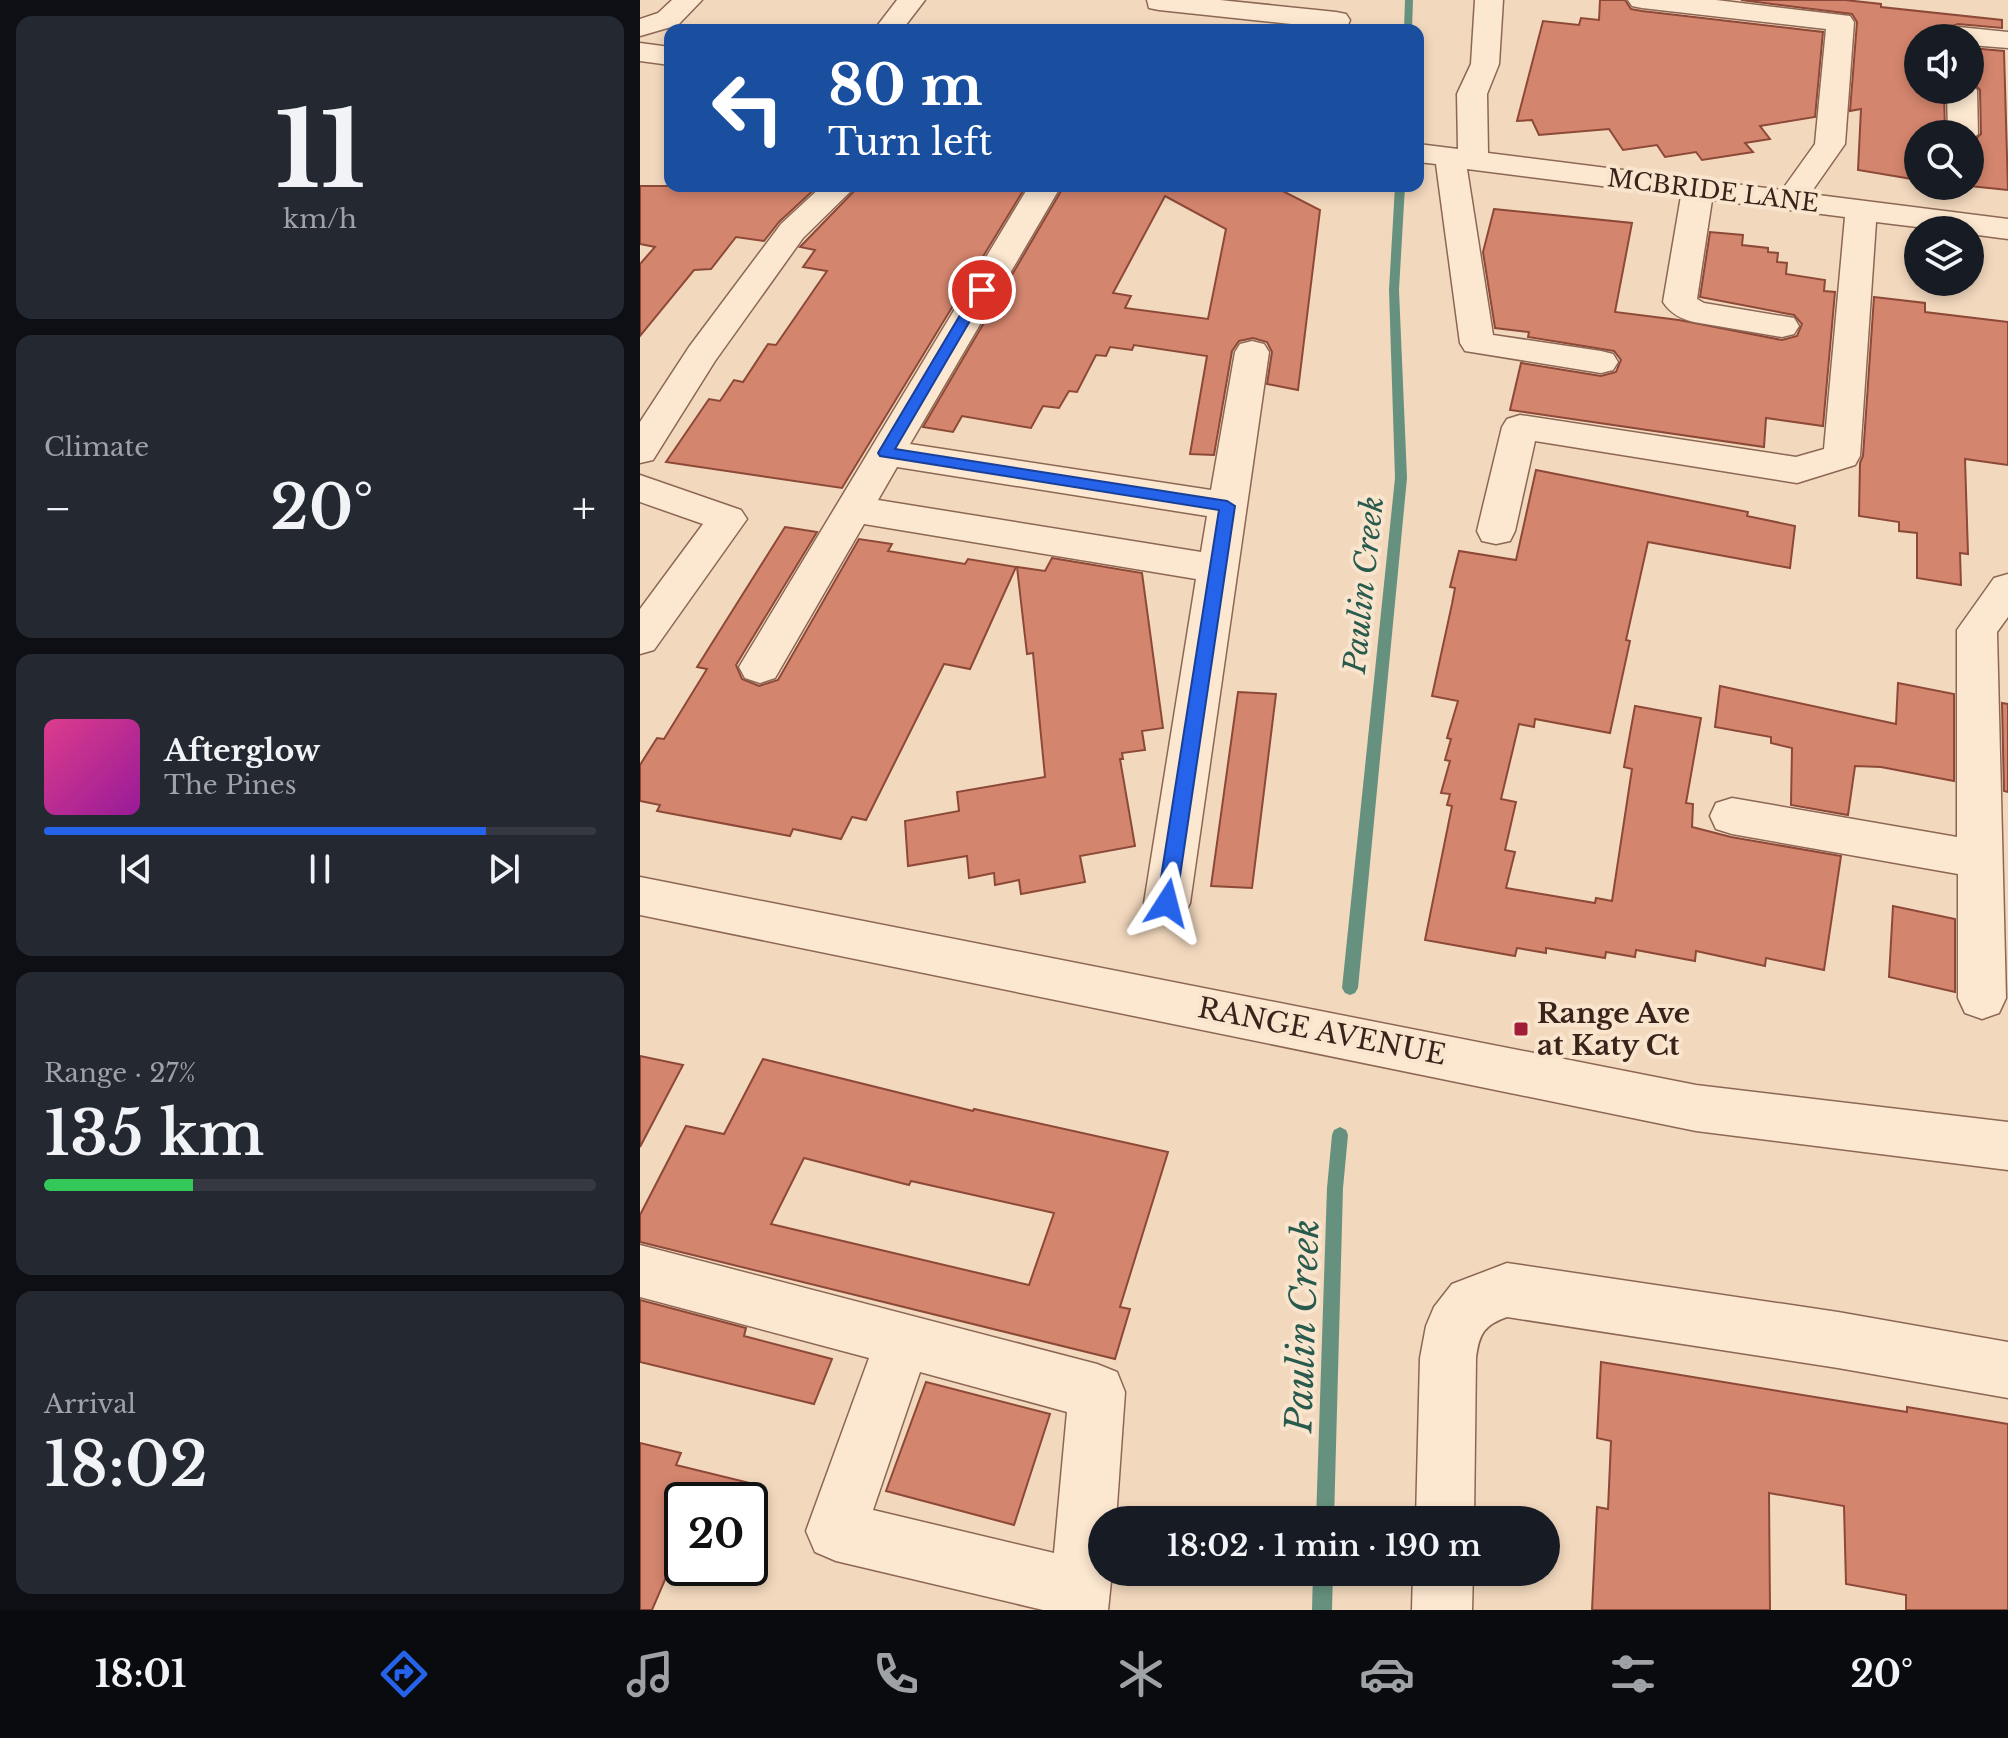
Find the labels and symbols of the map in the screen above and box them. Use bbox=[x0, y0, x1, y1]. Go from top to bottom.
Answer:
street label: MCBRIDE LANE bbox=[1606, 163, 1820, 218]
pin bbox=[948, 256, 1016, 324]
water label: Paulin Creek bbox=[1336, 494, 1391, 676]
position arrow bbox=[1125, 861, 1209, 945]
street label: RANGE AVENUE bbox=[1195, 990, 1449, 1073]
place label: Range Ave at Katy Ct bbox=[1537, 996, 1690, 1063]
marker: Range Ave at Katy Ct bbox=[1512, 1020, 1530, 1038]
water label: Paulin Creek bbox=[1276, 1218, 1329, 1435]
speed limit sign: 20 bbox=[664, 1482, 768, 1586]

